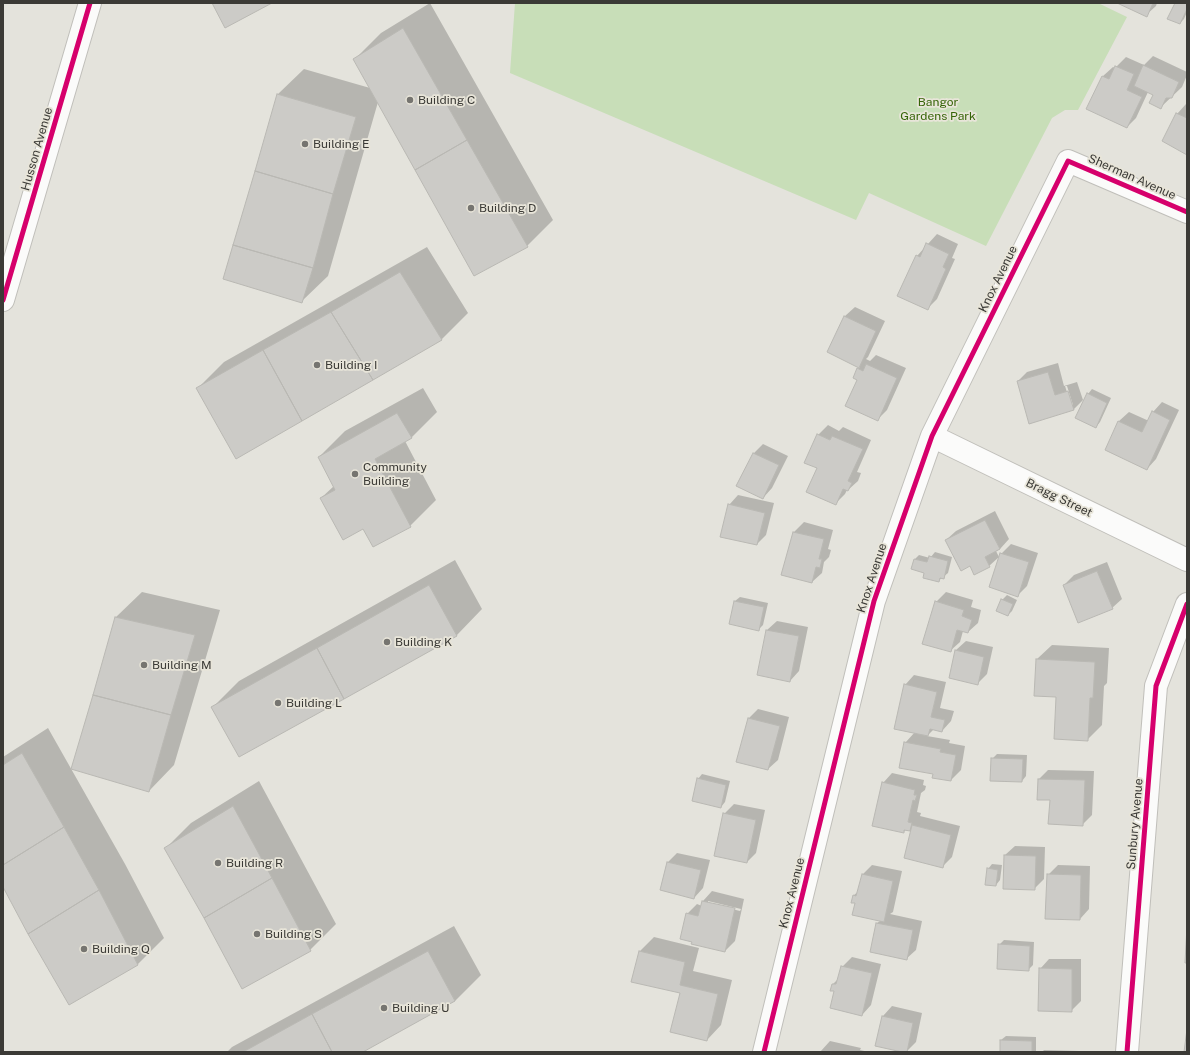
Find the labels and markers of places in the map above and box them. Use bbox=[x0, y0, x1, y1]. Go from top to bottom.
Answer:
place label: Building C bbox=[418, 93, 475, 107]
marker: Building C bbox=[405, 95, 415, 105]
place label: Building E bbox=[313, 137, 370, 151]
marker: Building E bbox=[300, 139, 310, 149]
place label: Building D bbox=[479, 201, 536, 215]
marker: Building D bbox=[466, 203, 476, 213]
place label: Building I bbox=[325, 358, 377, 372]
marker: Building I bbox=[312, 360, 322, 370]
place label: Community Building bbox=[363, 460, 427, 488]
marker: Community Building bbox=[350, 469, 360, 479]
place label: Building K bbox=[395, 635, 452, 649]
marker: Building K bbox=[382, 637, 392, 647]
place label: Building M bbox=[152, 658, 212, 672]
marker: Building M bbox=[139, 660, 149, 670]
place label: Building L bbox=[286, 696, 342, 710]
marker: Building L bbox=[273, 698, 283, 708]
place label: Building R bbox=[226, 856, 283, 870]
marker: Building R bbox=[213, 858, 223, 868]
place label: Building S bbox=[265, 927, 322, 941]
marker: Building S bbox=[252, 929, 262, 939]
place label: Building Q bbox=[92, 942, 150, 956]
marker: Building Q bbox=[79, 944, 89, 954]
place label: Building U bbox=[392, 1001, 449, 1015]
marker: Building U bbox=[379, 1003, 389, 1013]

